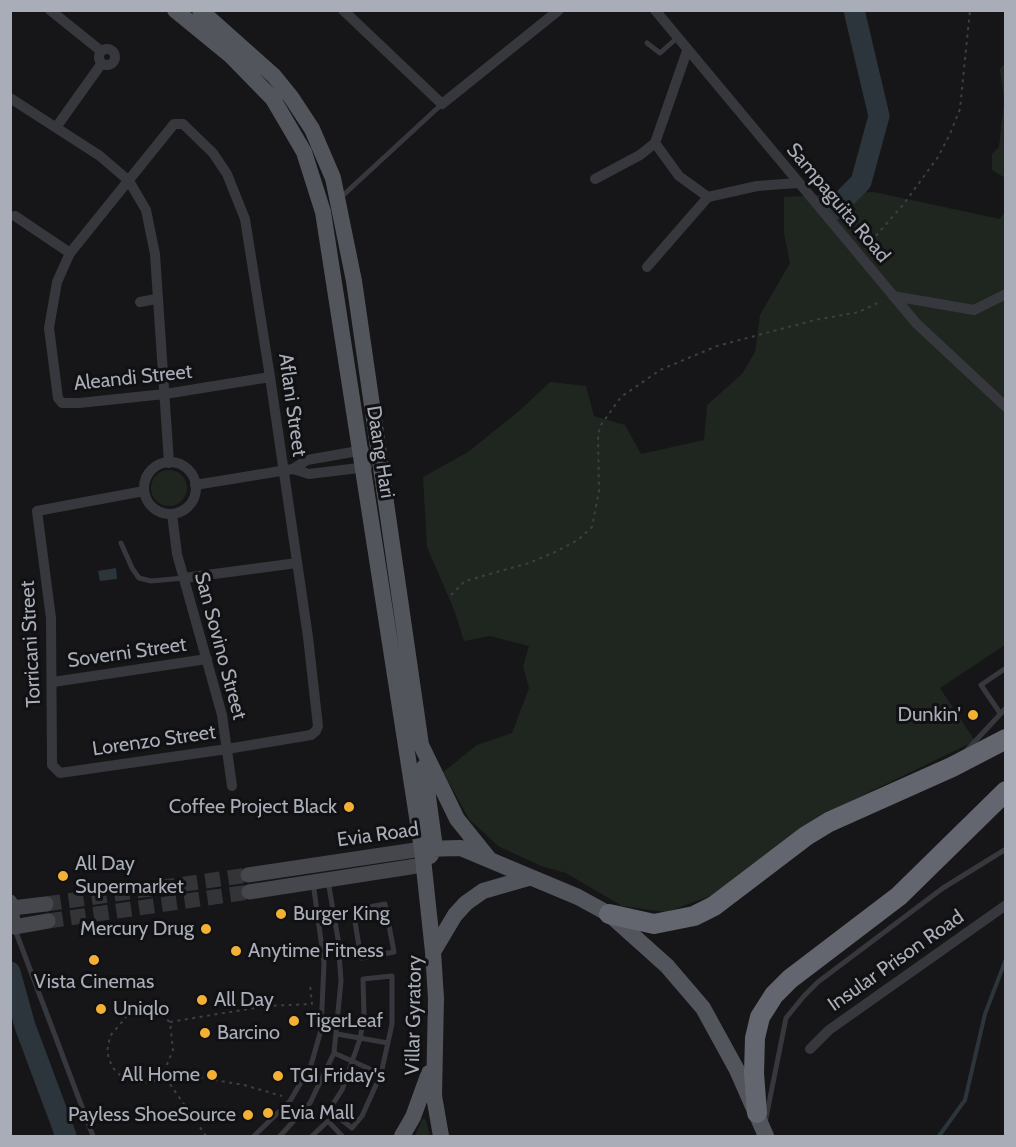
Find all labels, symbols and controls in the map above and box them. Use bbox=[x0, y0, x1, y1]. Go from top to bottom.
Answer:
street label: Sampaguita Road bbox=[781, 138, 895, 268]
street label: Aflani Street bbox=[273, 352, 311, 458]
street label: Aleandi Street bbox=[73, 360, 193, 396]
street label: Daang Hari bbox=[361, 404, 399, 500]
street label: San Sovino Street bbox=[189, 570, 251, 722]
street label: Torricani Street bbox=[16, 580, 46, 708]
street label: Soverni Street bbox=[66, 633, 188, 673]
place label: Dunkin' bbox=[897, 703, 961, 727]
marker: Dunkin' bbox=[966, 708, 980, 722]
street label: Lorenzo Street bbox=[91, 720, 217, 762]
place label: Coffee Project Black bbox=[169, 795, 337, 819]
marker: Coffee Project Black bbox=[342, 800, 356, 814]
street label: Evia Road bbox=[336, 817, 420, 853]
place label: All Day Supermarket bbox=[75, 852, 184, 899]
marker: All Day Supermarket bbox=[56, 869, 70, 883]
place label: Burger King bbox=[293, 902, 390, 926]
street label: Insular Prison Road bbox=[824, 905, 968, 1017]
marker: Burger King bbox=[274, 907, 288, 921]
place label: Mercury Drug bbox=[80, 917, 194, 941]
marker: Mercury Drug bbox=[199, 922, 213, 936]
place label: Anytime Fitness bbox=[248, 939, 384, 963]
marker: Anytime Fitness bbox=[229, 944, 243, 958]
marker: Vista Cinemas bbox=[87, 953, 101, 967]
street label: Villar Gyratory bbox=[401, 955, 427, 1075]
place label: Vista Cinemas bbox=[34, 970, 154, 994]
place label: All Day bbox=[214, 988, 274, 1012]
marker: All Day bbox=[195, 993, 209, 1007]
place label: Uniqlo bbox=[113, 997, 169, 1021]
marker: Uniqlo bbox=[94, 1002, 108, 1016]
place label: TigerLeaf bbox=[306, 1009, 383, 1033]
marker: TigerLeaf bbox=[287, 1014, 301, 1028]
place label: Barcino bbox=[217, 1021, 280, 1045]
marker: Barcino bbox=[198, 1026, 212, 1040]
place label: All Home bbox=[121, 1063, 200, 1087]
place label: TGI Friday's bbox=[290, 1064, 385, 1088]
marker: All Home bbox=[205, 1068, 219, 1082]
marker: TGI Friday's bbox=[271, 1069, 285, 1083]
place label: Evia Mall bbox=[280, 1101, 354, 1125]
place label: Payless ShoeSource bbox=[68, 1103, 236, 1127]
marker: Evia Mall bbox=[261, 1106, 275, 1120]
marker: Payless ShoeSource bbox=[241, 1108, 255, 1122]

